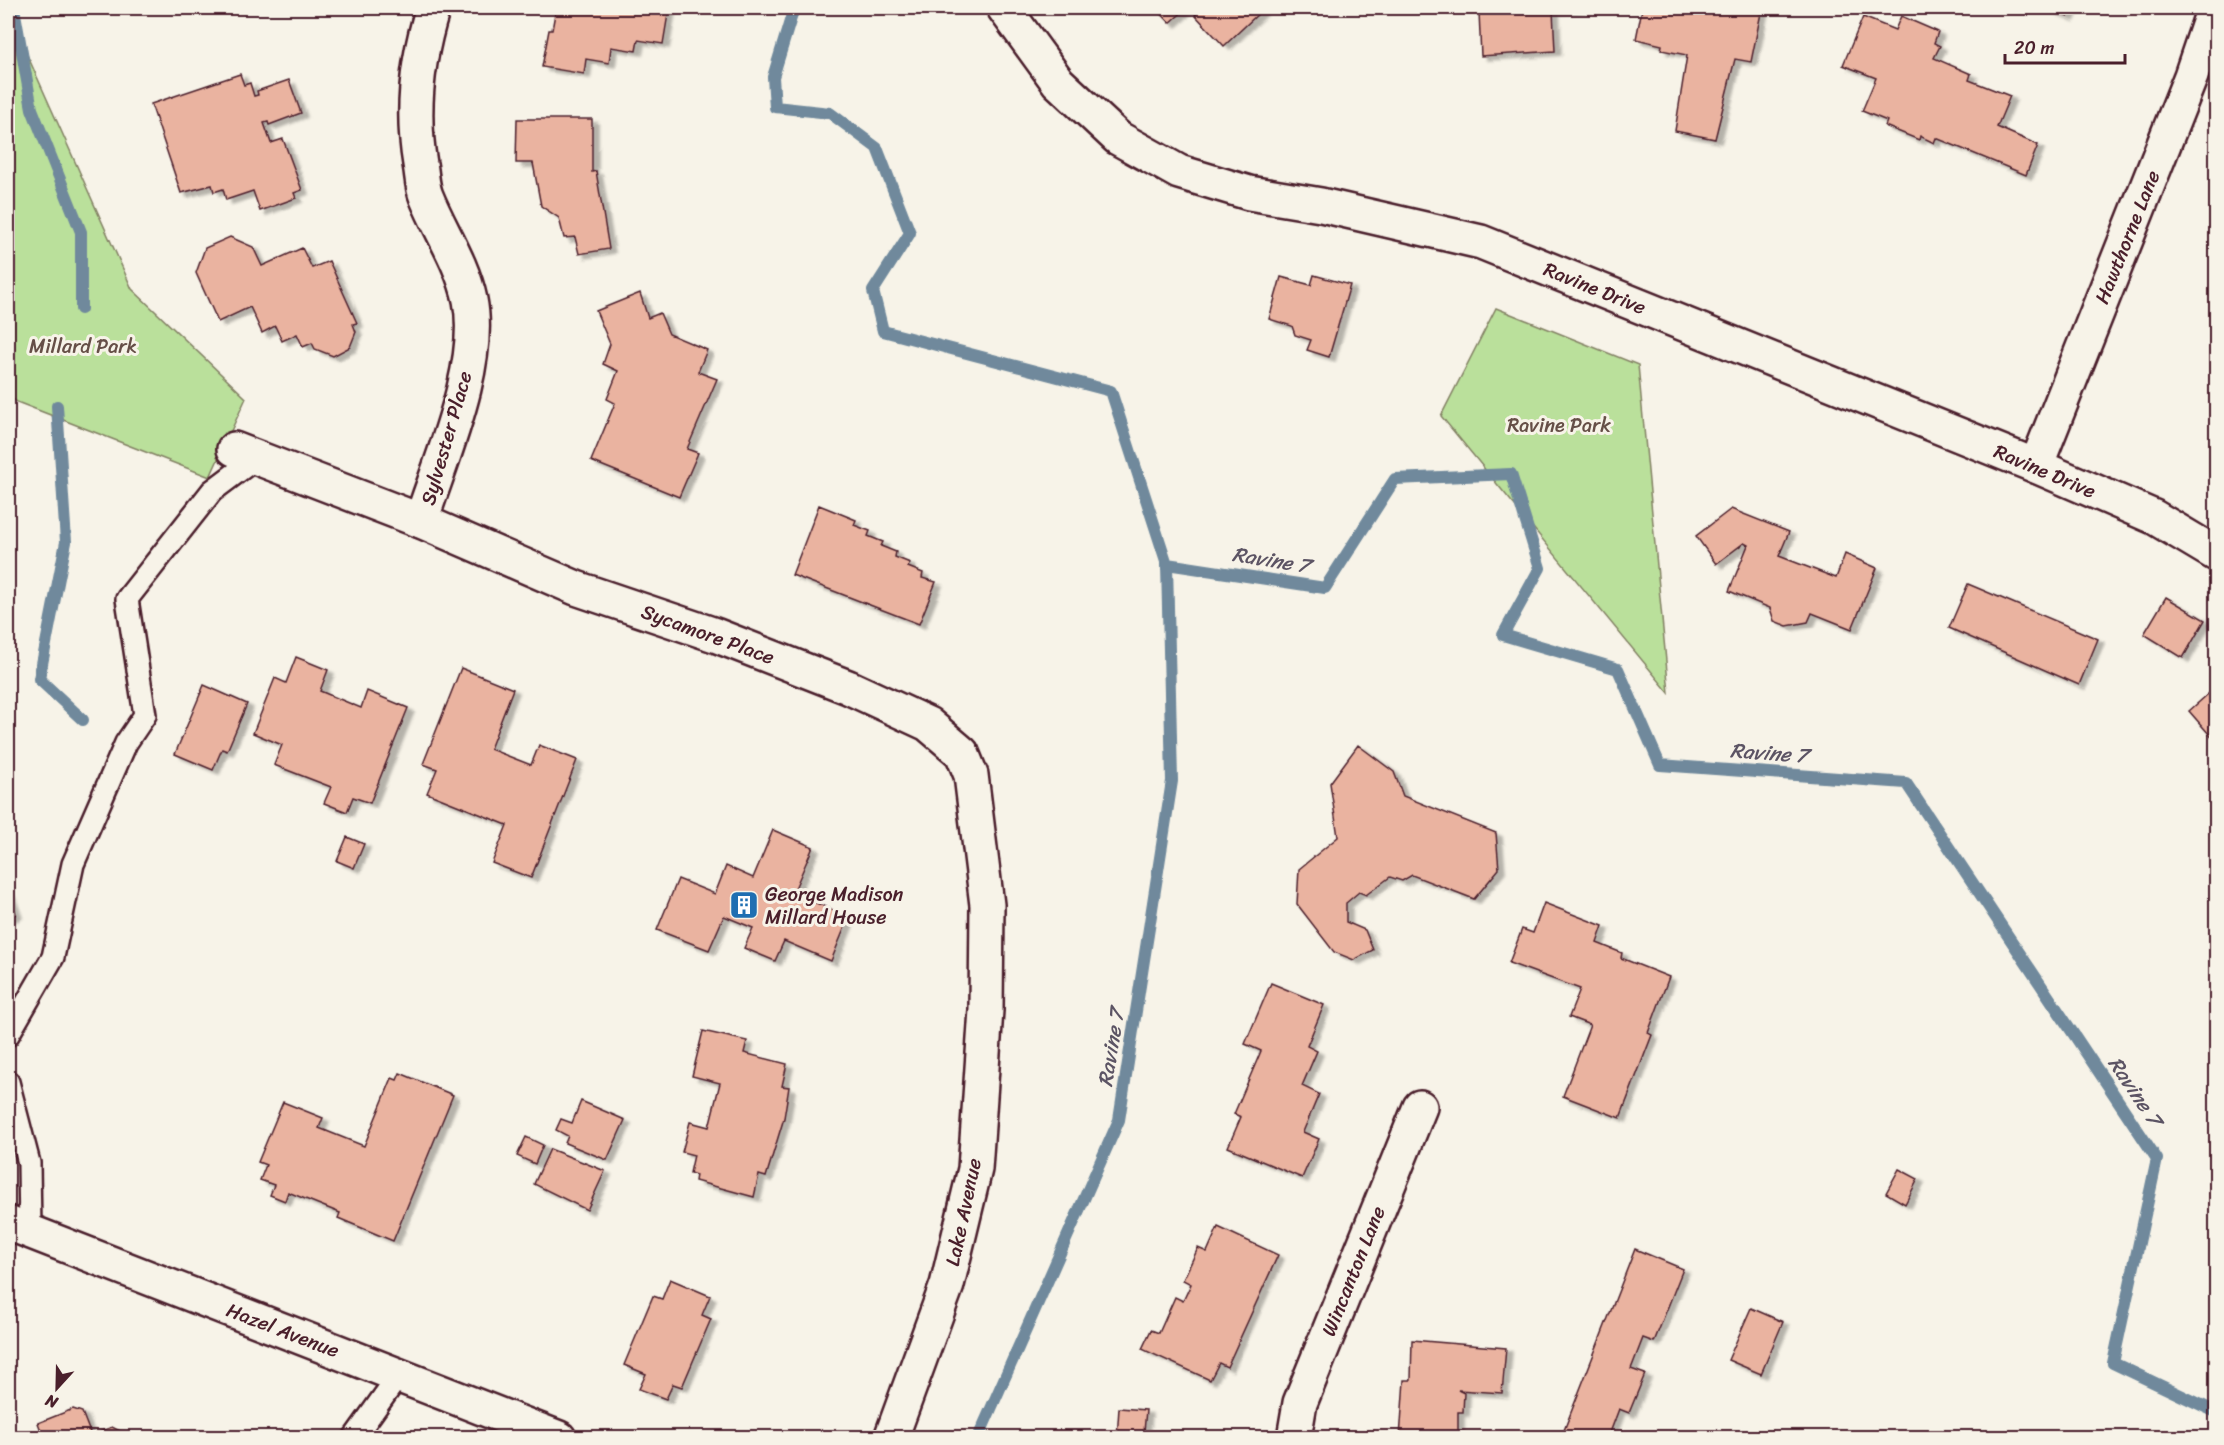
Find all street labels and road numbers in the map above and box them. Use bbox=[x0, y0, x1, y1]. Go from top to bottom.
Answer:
street label: Hawthorne Lane bbox=[2085, 165, 2170, 309]
street label: Ravine Drive bbox=[1538, 252, 1651, 325]
street label: Sylvester Place bbox=[411, 367, 482, 509]
street label: Ravine Drive bbox=[1988, 434, 2101, 509]
street label: Sycamore Place bbox=[636, 594, 779, 675]
street label: Lake Avenue bbox=[935, 1155, 992, 1269]
street label: Wincanton Lane bbox=[1311, 1201, 1395, 1342]
street label: Hazel Avenue bbox=[221, 1293, 345, 1368]

